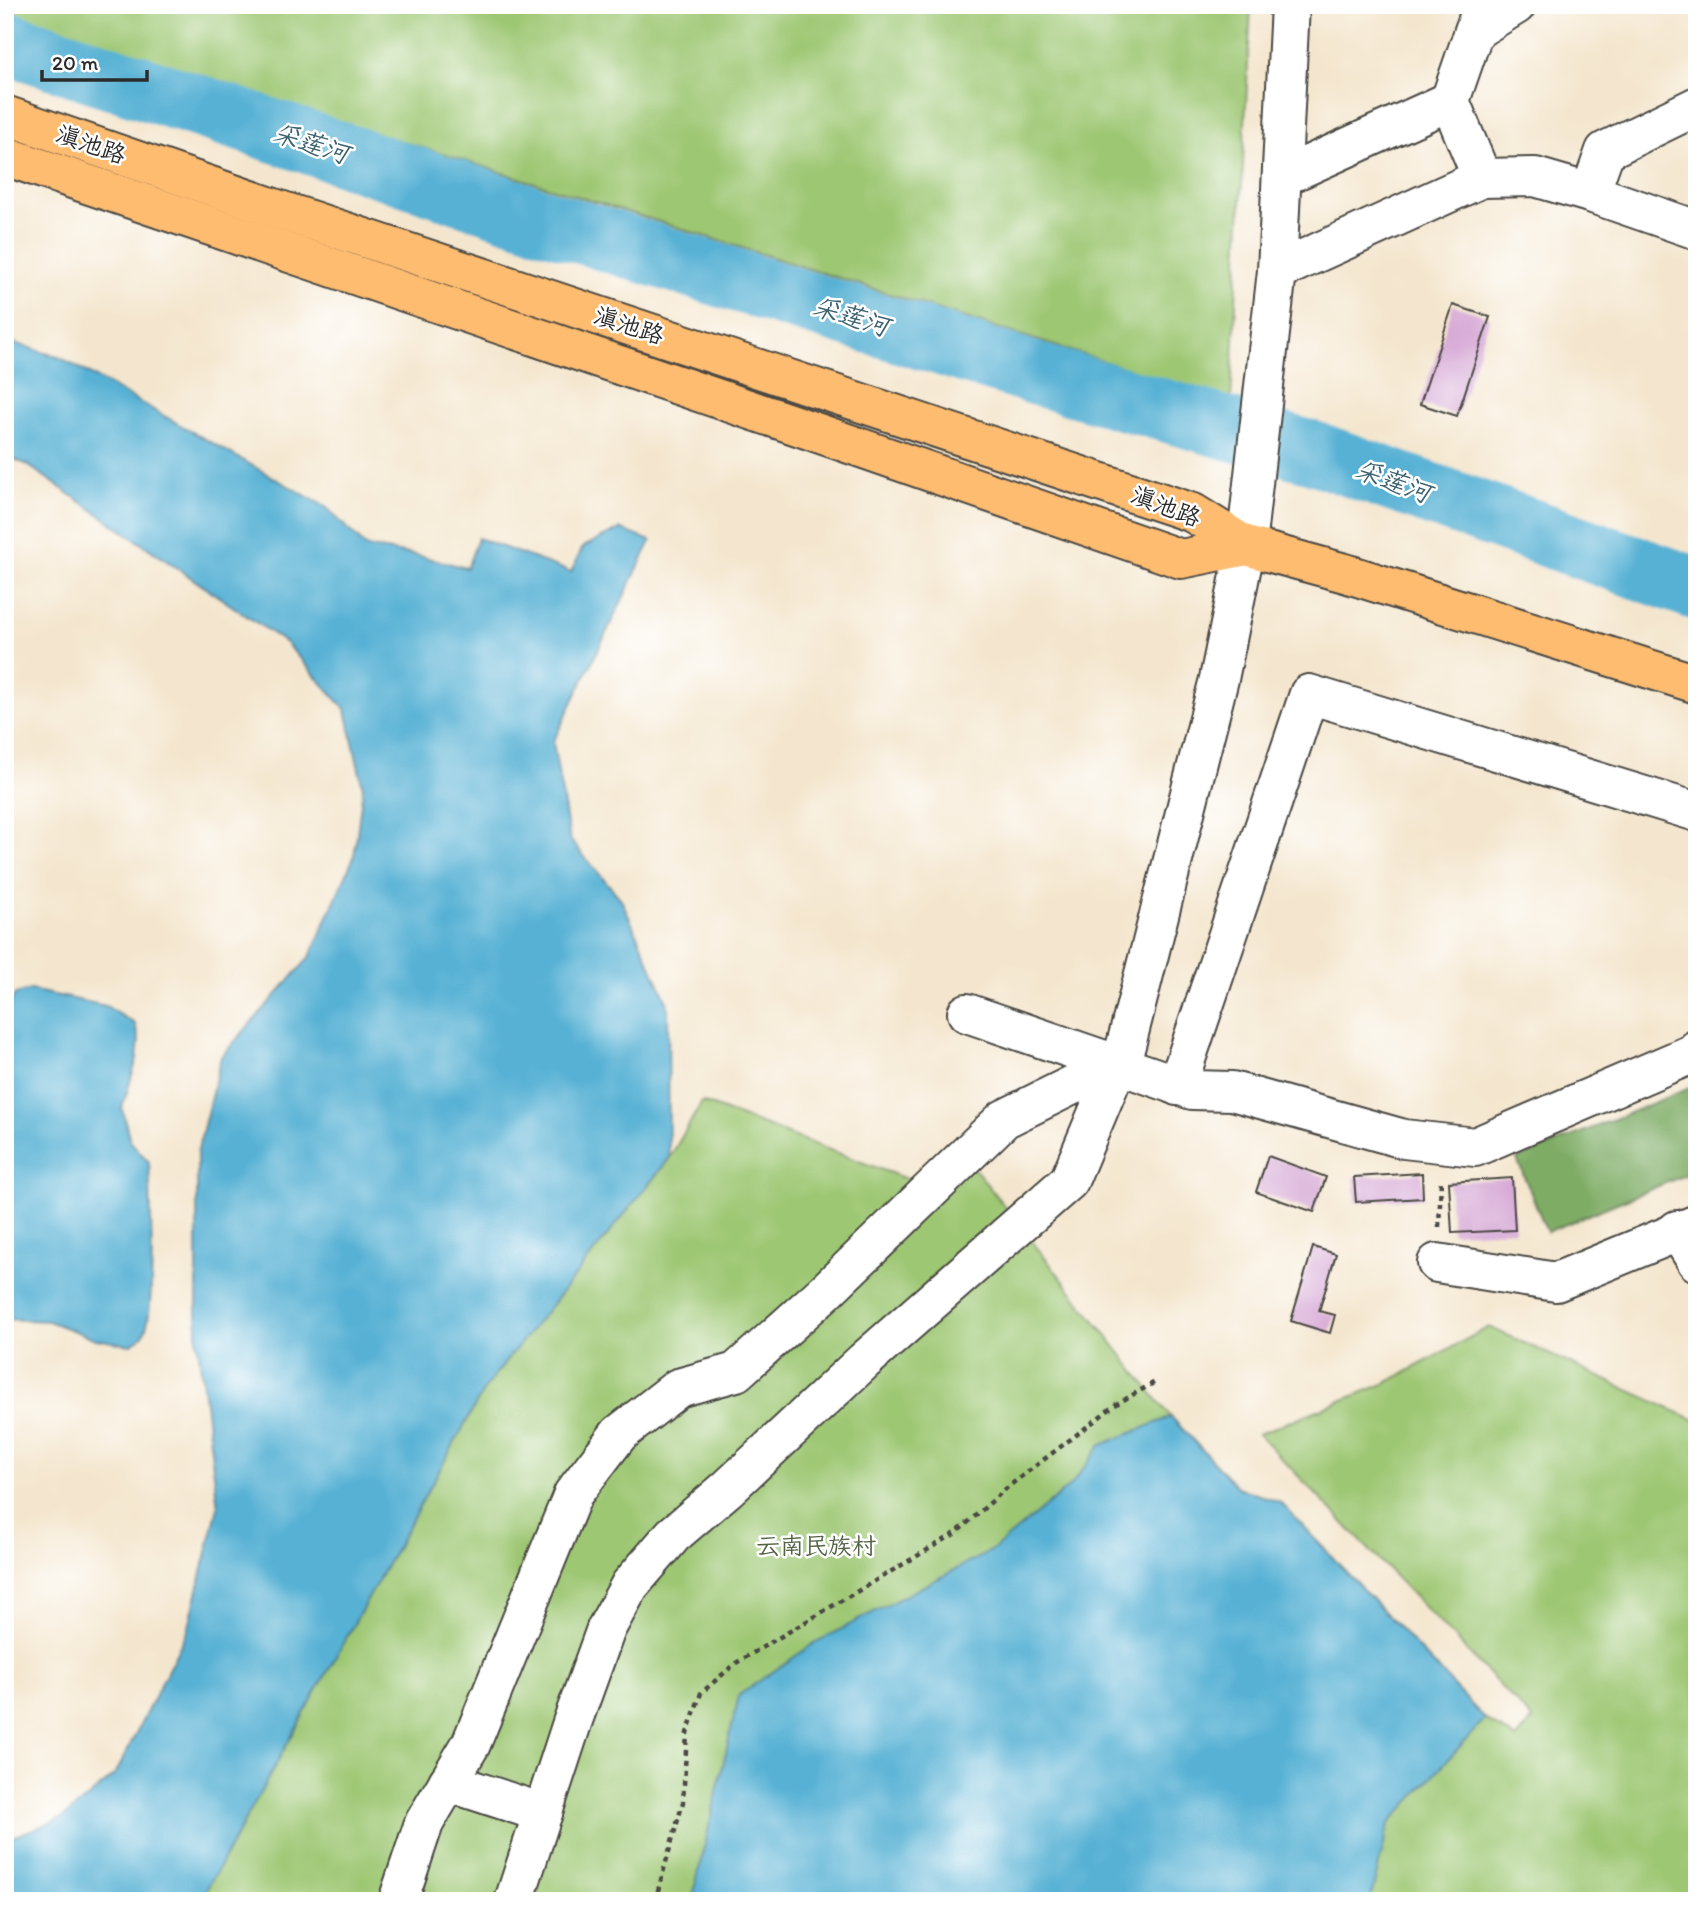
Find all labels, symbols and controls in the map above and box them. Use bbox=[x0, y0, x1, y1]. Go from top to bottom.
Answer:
scale bar bbox=[42, 38, 147, 82]
text: 20 m bbox=[52, 50, 99, 75]
water label: 采莲河 bbox=[269, 116, 357, 172]
street label: 滇池路 bbox=[52, 119, 130, 169]
water label: 采莲河 bbox=[809, 289, 897, 344]
street label: 滇池路 bbox=[590, 300, 668, 350]
water label: 采莲河 bbox=[1351, 453, 1439, 511]
street label: 滇池路 bbox=[1127, 480, 1205, 532]
park label: 云南民族村 bbox=[756, 1531, 876, 1560]

